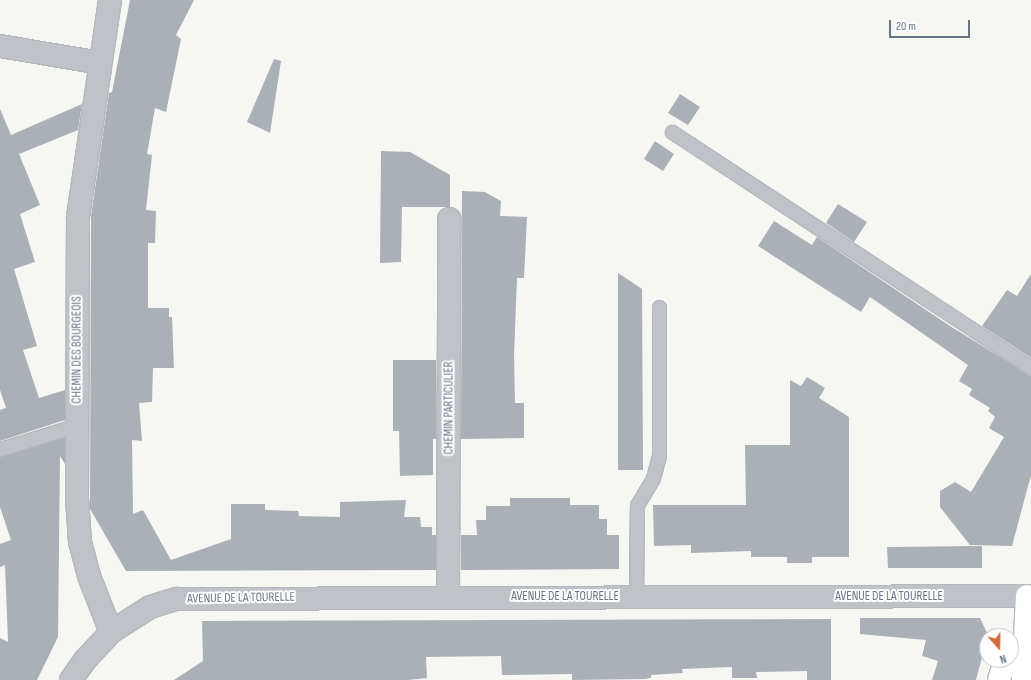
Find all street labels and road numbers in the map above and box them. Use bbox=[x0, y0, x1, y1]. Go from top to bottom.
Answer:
street label: CHEMIN DES BOURGEOIS bbox=[69, 296, 85, 404]
street label: CHEMIN PARTICULIER bbox=[441, 361, 457, 455]
street label: AVENUE DE LA TOURELLE bbox=[511, 588, 619, 604]
street label: AVENUE DE LA TOURELLE bbox=[835, 588, 943, 604]
street label: AVENUE DE LA TOURELLE bbox=[187, 589, 295, 607]

